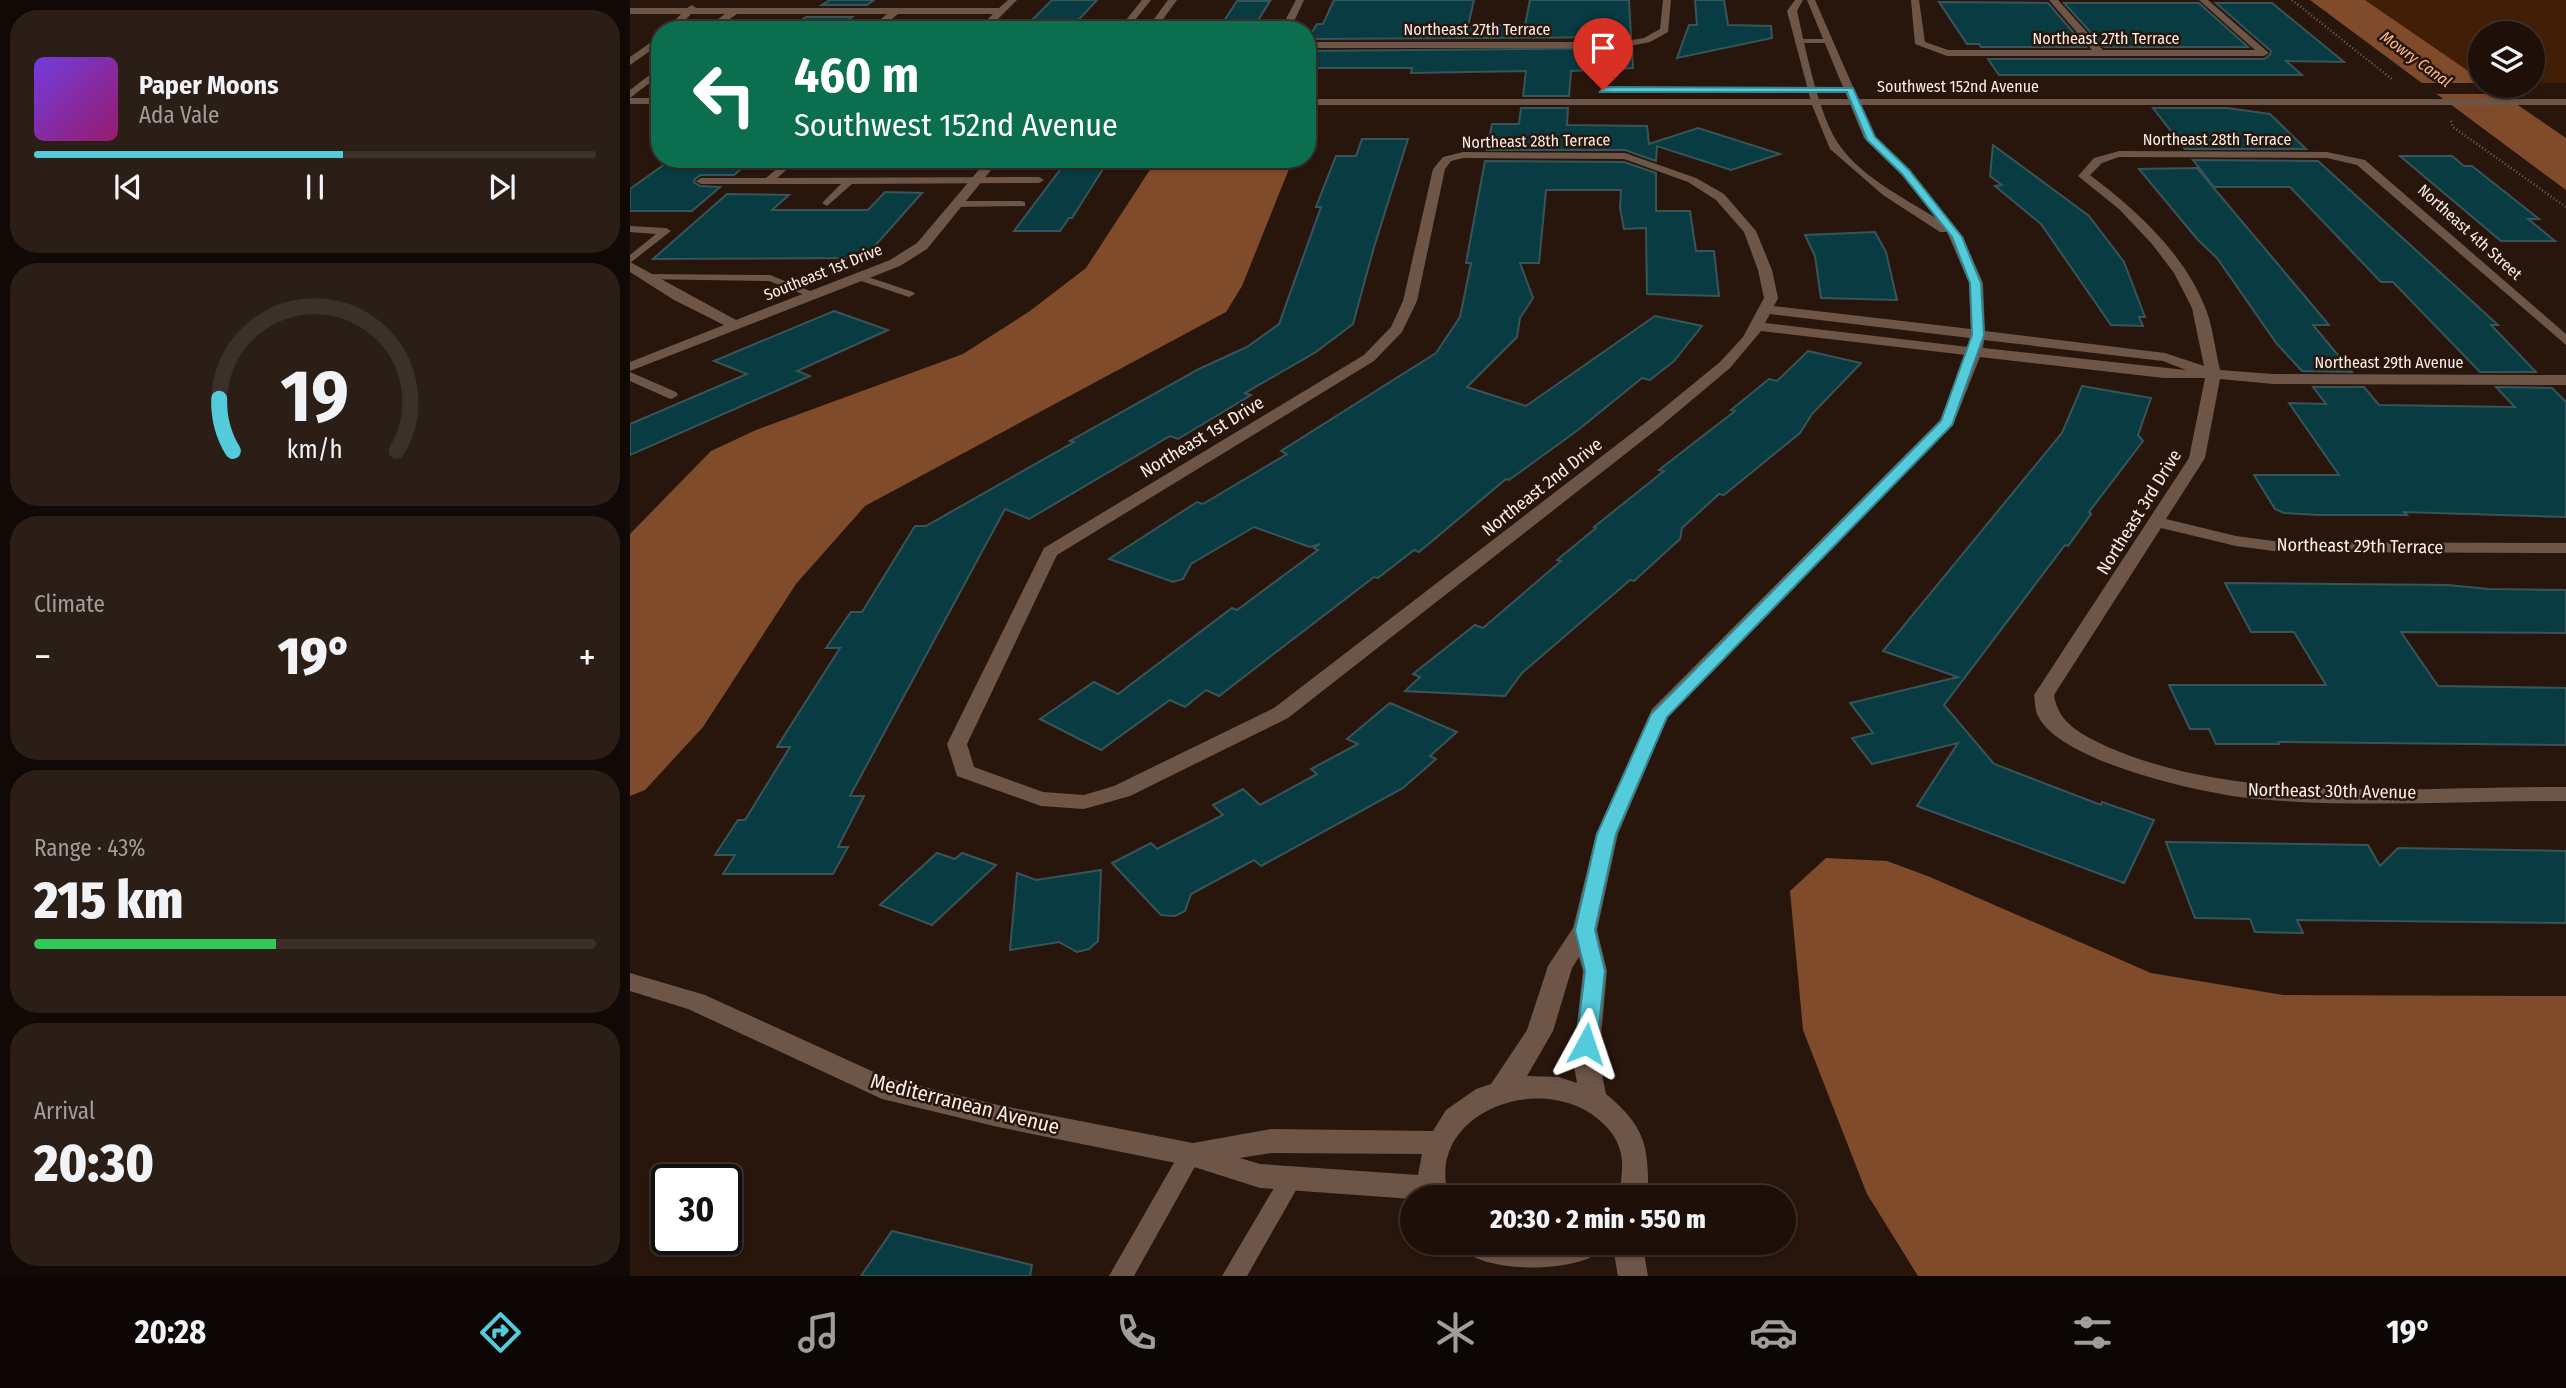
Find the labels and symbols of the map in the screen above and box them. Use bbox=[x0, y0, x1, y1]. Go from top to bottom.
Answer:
pin bbox=[1573, 18, 1633, 90]
street label: Northeast 27th Terrace bbox=[1404, 20, 1551, 39]
water label: Mowry Canal bbox=[2377, 27, 2455, 91]
street label: Northeast 27th Terrace bbox=[2033, 29, 2180, 48]
street label: Southwest 152nd Avenue bbox=[1877, 77, 2039, 96]
street label: Northeast 28th Terrace bbox=[1462, 130, 1611, 152]
street label: Northeast 28th Terrace bbox=[2143, 130, 2291, 149]
street label: Northeast 4th Street bbox=[2414, 180, 2526, 284]
street label: Southeast 1st Drive bbox=[761, 240, 885, 304]
street label: Northeast 29th Avenue bbox=[2315, 353, 2464, 372]
street label: Northeast 1st Drive bbox=[1136, 391, 1268, 483]
street label: Northeast 2nd Drive bbox=[1477, 433, 1607, 541]
street label: Northeast 3rd Drive bbox=[2092, 445, 2186, 579]
street label: Northeast 29th Terrace bbox=[2276, 534, 2444, 558]
street label: Northeast 30th Avenue bbox=[2248, 779, 2417, 803]
position arrow bbox=[1549, 1007, 1623, 1081]
street label: Mediterranean Avenue bbox=[868, 1068, 1062, 1140]
speed limit sign: 30 bbox=[651, 1164, 742, 1255]

